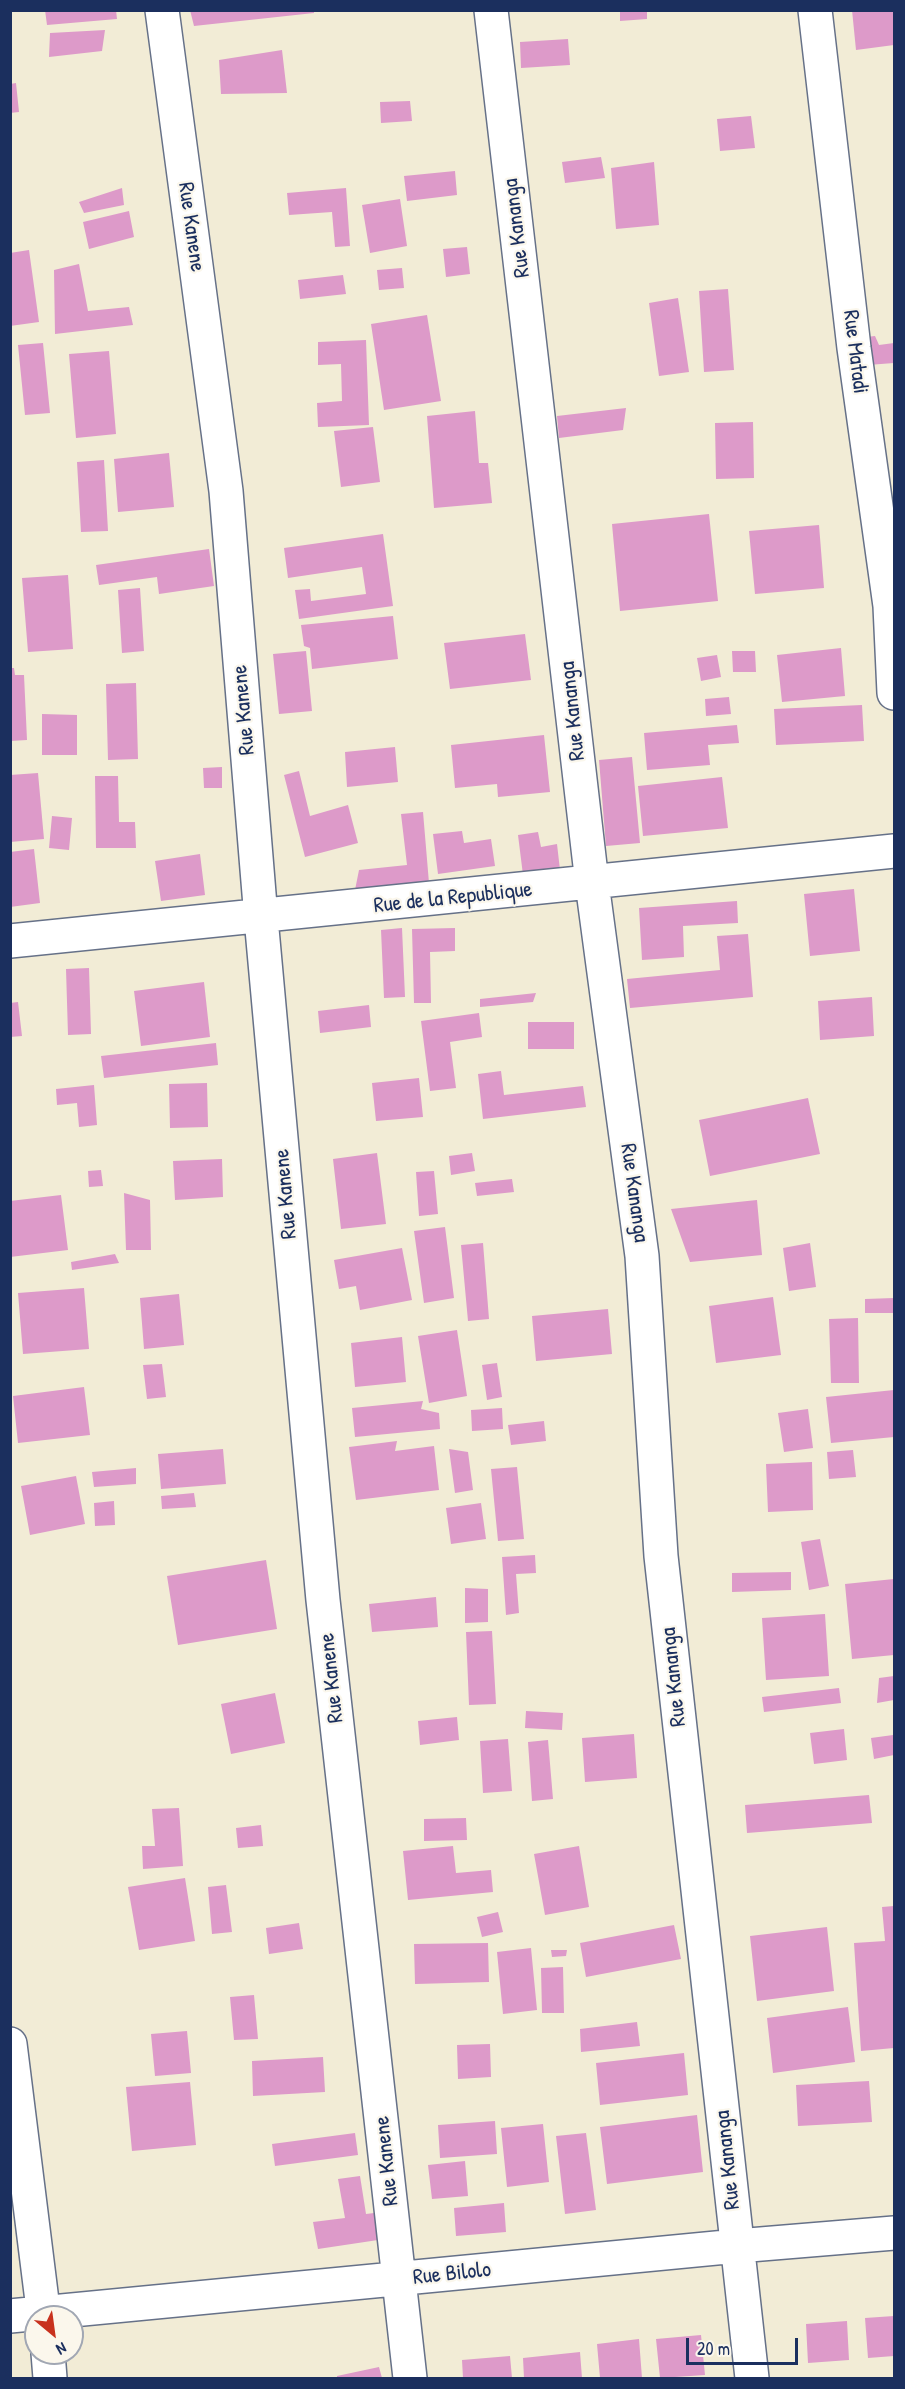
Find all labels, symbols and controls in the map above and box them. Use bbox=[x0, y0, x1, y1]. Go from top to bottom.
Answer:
street label: Rue Kananga bbox=[498, 177, 536, 279]
street label: Rue Kanene bbox=[172, 181, 210, 273]
street label: Rue Matadi bbox=[837, 309, 873, 395]
street label: Rue Kananga bbox=[555, 660, 591, 762]
street label: Rue Kanene bbox=[227, 664, 261, 756]
street label: Rue de la Republique bbox=[373, 877, 533, 919]
street label: Rue Kananga bbox=[614, 1142, 654, 1244]
street label: Rue Kanene bbox=[269, 1148, 303, 1240]
street label: Rue Kananga bbox=[656, 1626, 692, 1728]
street label: Rue Kanene bbox=[314, 1632, 350, 1724]
street label: Rue Kananga bbox=[710, 2109, 746, 2211]
street label: Rue Kanene bbox=[369, 2115, 405, 2207]
street label: Rue Bilolo bbox=[412, 2257, 492, 2291]
north arrow bbox=[24, 2305, 84, 2365]
scale bar bbox=[689, 2326, 802, 2364]
text: 20 m bbox=[697, 2336, 730, 2361]
text: N bbox=[53, 2337, 71, 2361]

